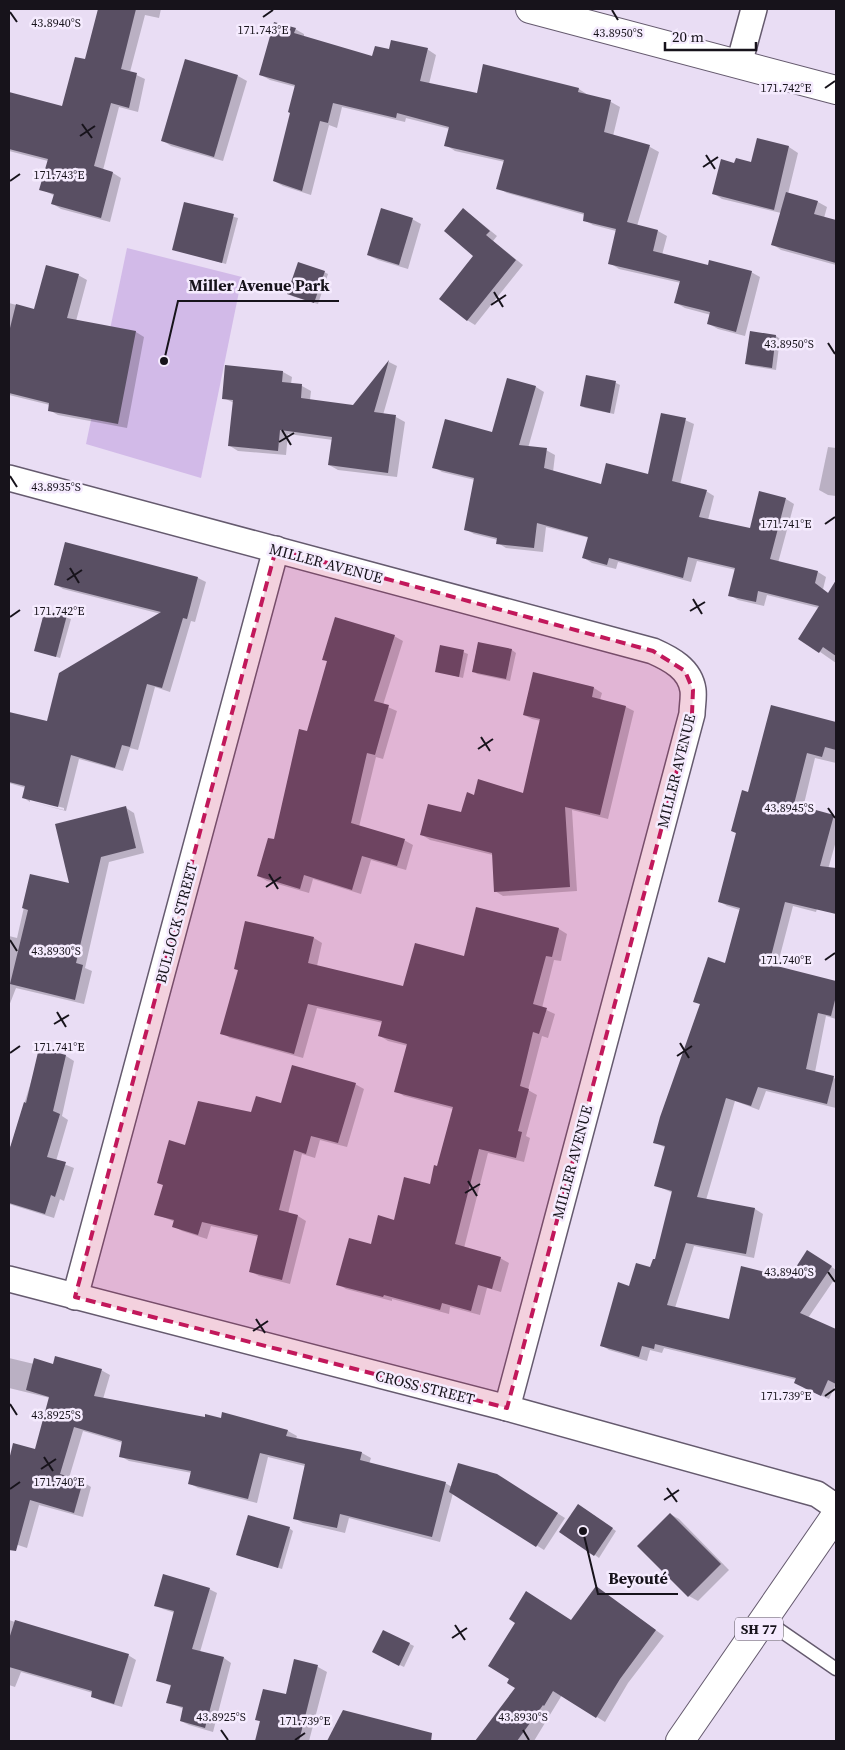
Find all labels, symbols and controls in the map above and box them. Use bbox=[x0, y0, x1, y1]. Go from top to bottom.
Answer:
text: 43.8940°S bbox=[31, 15, 81, 31]
scale bar bbox=[665, 20, 756, 52]
text: 171.743°E bbox=[238, 22, 288, 38]
text: 43.8950°S bbox=[593, 25, 643, 41]
text: 20 m bbox=[672, 26, 704, 47]
text: 171.742°E bbox=[761, 80, 811, 96]
text: 171.743°E bbox=[34, 167, 84, 183]
callout: Miller Avenue Park bbox=[178, 270, 339, 301]
text: Miller Avenue Park bbox=[189, 274, 330, 296]
text: 43.8950°S bbox=[764, 336, 814, 352]
text: 43.8935°S bbox=[31, 479, 81, 495]
text: 171.741°E bbox=[761, 516, 811, 532]
street label: MILLER AVENUE bbox=[267, 538, 385, 588]
text: 171.742°E bbox=[34, 603, 84, 619]
street label: MILLER AVENUE bbox=[652, 712, 700, 830]
text: 43.8945°S bbox=[764, 800, 814, 816]
street label: BULLOCK STREET bbox=[150, 860, 202, 986]
text: 43.8930°S bbox=[31, 943, 81, 959]
text: 171.740°E bbox=[761, 952, 811, 968]
text: 171.741°E bbox=[34, 1039, 84, 1055]
street label: MILLER AVENUE bbox=[547, 1103, 597, 1221]
text: 43.8940°S bbox=[764, 1264, 814, 1280]
street label: CROSS STREET bbox=[373, 1365, 477, 1409]
text: 171.739°E bbox=[761, 1388, 811, 1404]
text: 43.8925°S bbox=[31, 1407, 81, 1423]
text: 171.740°E bbox=[34, 1474, 84, 1490]
callout: Beyouté bbox=[598, 1563, 678, 1594]
text: Beyouté bbox=[608, 1567, 668, 1589]
road number: SH 77 bbox=[735, 1618, 783, 1640]
text: 43.8925°S bbox=[196, 1709, 246, 1725]
text: 43.8930°S bbox=[498, 1709, 548, 1725]
text: 171.739°E bbox=[280, 1713, 330, 1729]

